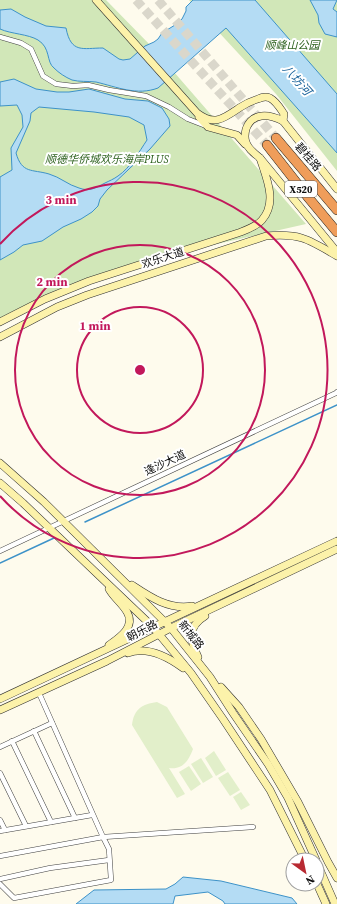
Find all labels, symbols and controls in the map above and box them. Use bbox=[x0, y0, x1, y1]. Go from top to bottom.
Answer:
park label: 顺峰山公园 bbox=[265, 38, 321, 53]
water label: 八坊河 bbox=[279, 61, 316, 100]
street label: 碧桂路 bbox=[292, 140, 324, 174]
park label: 顺德华侨城欢乐海岸PLUS bbox=[45, 152, 170, 167]
road number: X520 bbox=[285, 181, 317, 197]
text: 3 min bbox=[45, 192, 77, 208]
street label: 欢乐大道 bbox=[140, 244, 186, 272]
text: 2 min bbox=[36, 274, 68, 290]
text: 1 min bbox=[79, 318, 111, 334]
centre of rings bbox=[133, 363, 147, 377]
street label: 逢沙大道 bbox=[142, 447, 188, 479]
street label: 朝乐路 bbox=[124, 617, 160, 645]
street label: 新城路 bbox=[175, 617, 207, 653]
north arrow bbox=[285, 852, 325, 892]
text: N bbox=[303, 871, 318, 888]

